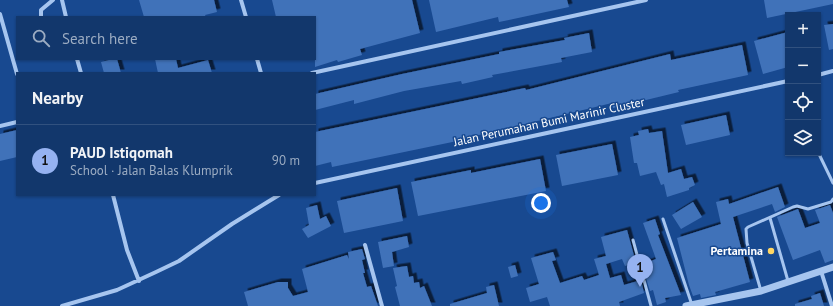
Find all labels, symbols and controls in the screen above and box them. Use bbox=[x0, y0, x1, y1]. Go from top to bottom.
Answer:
map controls bbox=[785, 12, 821, 156]
button: + bbox=[785, 12, 821, 48]
search box bbox=[16, 16, 316, 60]
icon: search bbox=[30, 27, 52, 49]
text: Search here bbox=[62, 29, 138, 48]
button: − bbox=[785, 48, 821, 84]
button: locate bbox=[785, 84, 821, 120]
text: Nearby bbox=[32, 87, 83, 109]
street label: Jalan Perumahan Bumi Marinir Cluster bbox=[451, 94, 646, 149]
button: layers bbox=[785, 120, 821, 156]
text: PAUD Istiqomah bbox=[70, 143, 173, 162]
text: 1 bbox=[41, 152, 49, 169]
text: 90 m bbox=[272, 152, 300, 169]
text: School · Jalan Balas Klumprik bbox=[70, 162, 233, 179]
your location bbox=[531, 193, 551, 213]
place label: Pertamina bbox=[710, 243, 763, 258]
marker: Pertamina bbox=[766, 246, 776, 256]
pin: 1 bbox=[627, 254, 653, 287]

